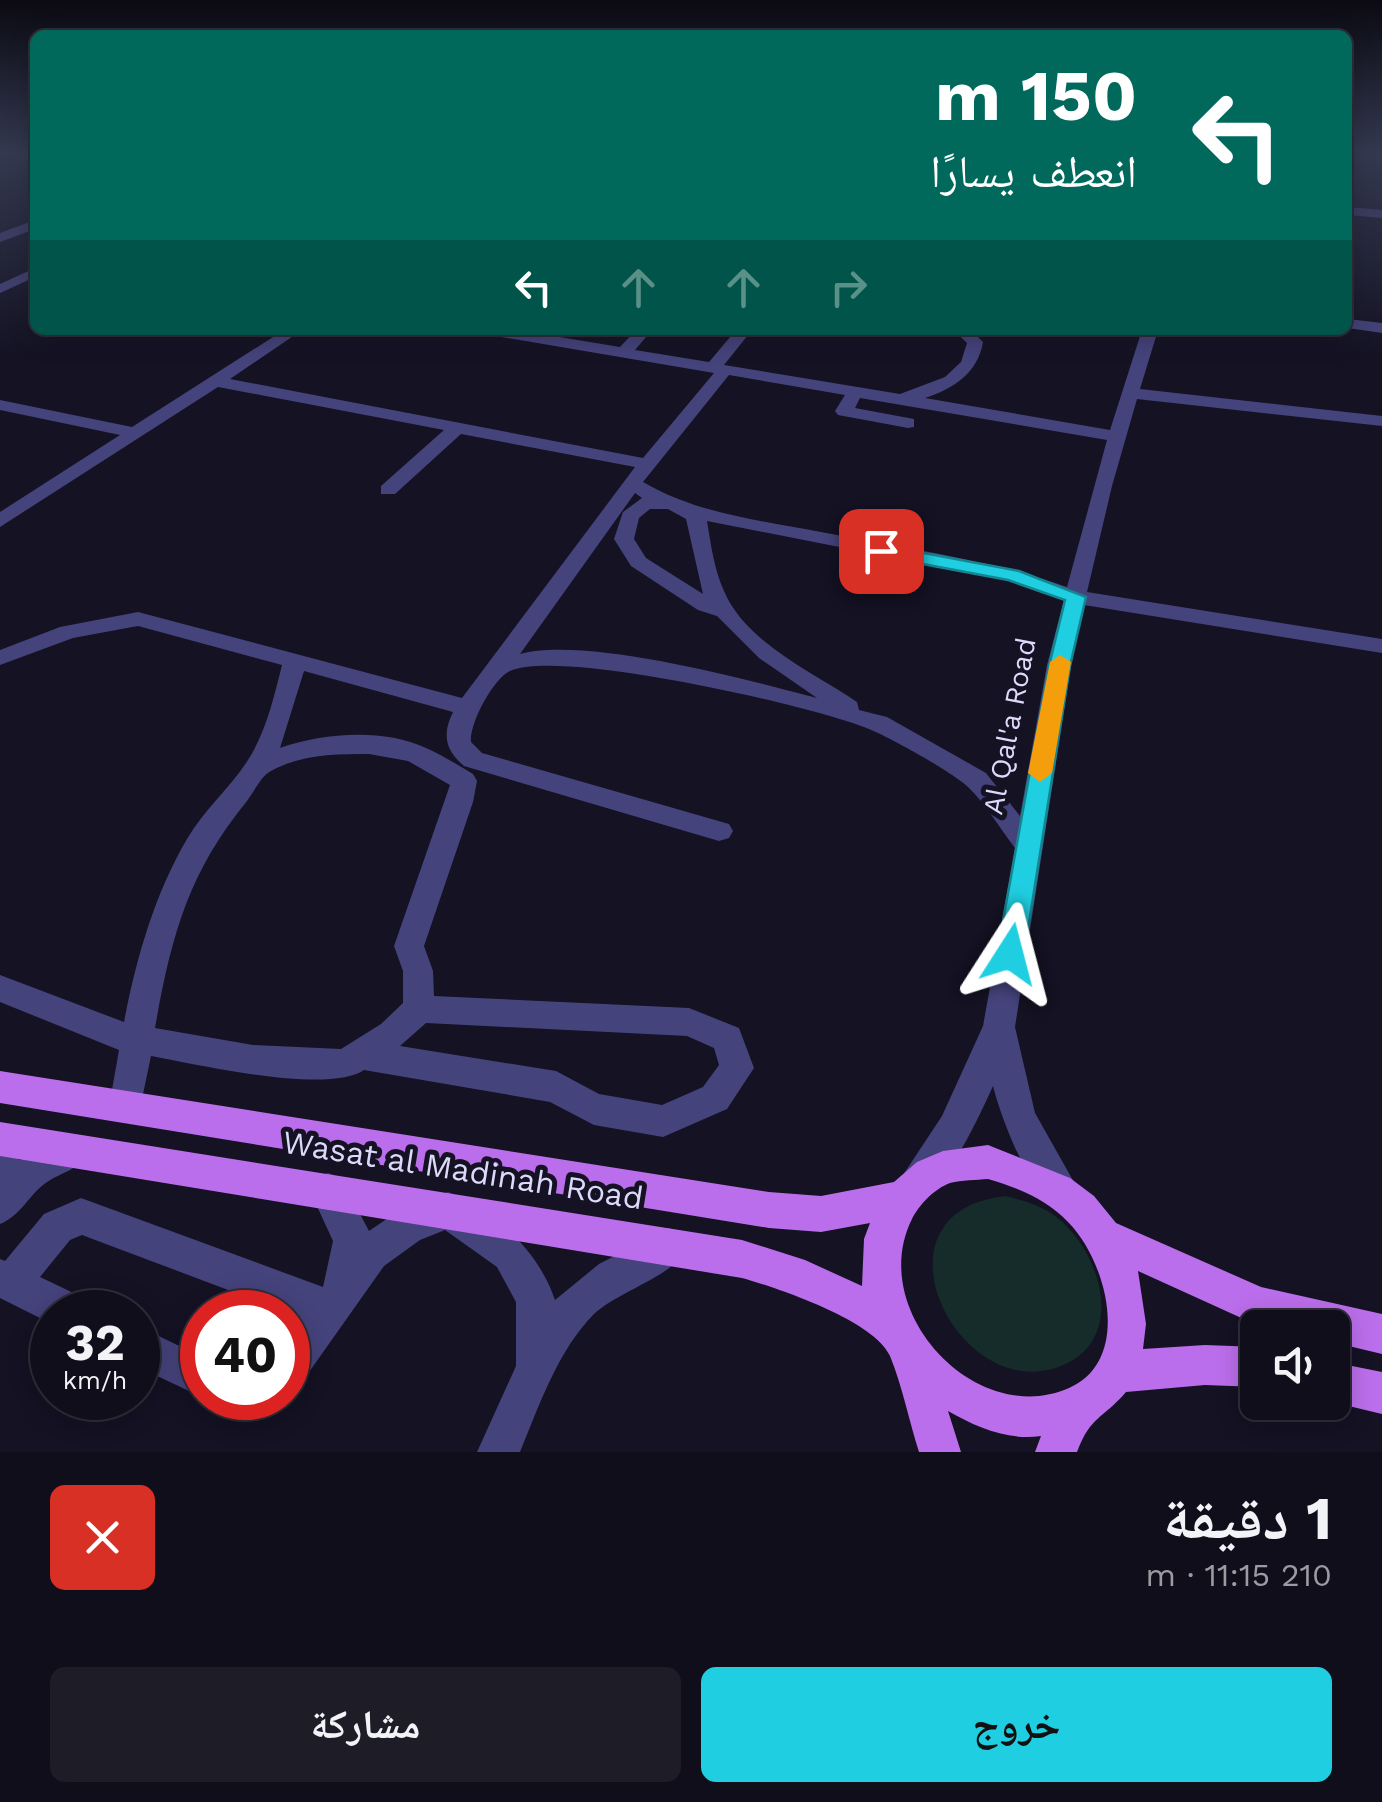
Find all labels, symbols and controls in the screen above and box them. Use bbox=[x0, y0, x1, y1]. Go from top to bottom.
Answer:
text: 150 m bbox=[935, 55, 1137, 137]
icon: left bbox=[1172, 70, 1302, 200]
text: انعطف يسارًا bbox=[930, 145, 1137, 198]
icon: left bbox=[506, 260, 561, 315]
icon: ahead bbox=[611, 260, 666, 315]
icon: ahead bbox=[716, 260, 771, 315]
icon: right bbox=[821, 260, 876, 315]
pin bbox=[839, 509, 924, 594]
icon: arrive bbox=[854, 524, 909, 579]
street label: Al Qal'a Road bbox=[976, 635, 1043, 817]
position arrow bbox=[958, 902, 1062, 1006]
street label: Wasat al Madinah Road bbox=[280, 1123, 646, 1217]
speed limit sign: 40 bbox=[180, 1290, 310, 1420]
map controls bbox=[1240, 1310, 1350, 1420]
button: sound bbox=[1240, 1310, 1350, 1420]
text: 32 bbox=[65, 1313, 125, 1372]
text: km/h bbox=[63, 1366, 127, 1395]
text: 1 دقيقة bbox=[1163, 1483, 1332, 1554]
button: close bbox=[50, 1485, 155, 1590]
text: 210 m · 11:15 bbox=[1146, 1556, 1332, 1594]
button: مشاركة bbox=[50, 1667, 681, 1782]
button: خروج bbox=[701, 1667, 1332, 1782]

